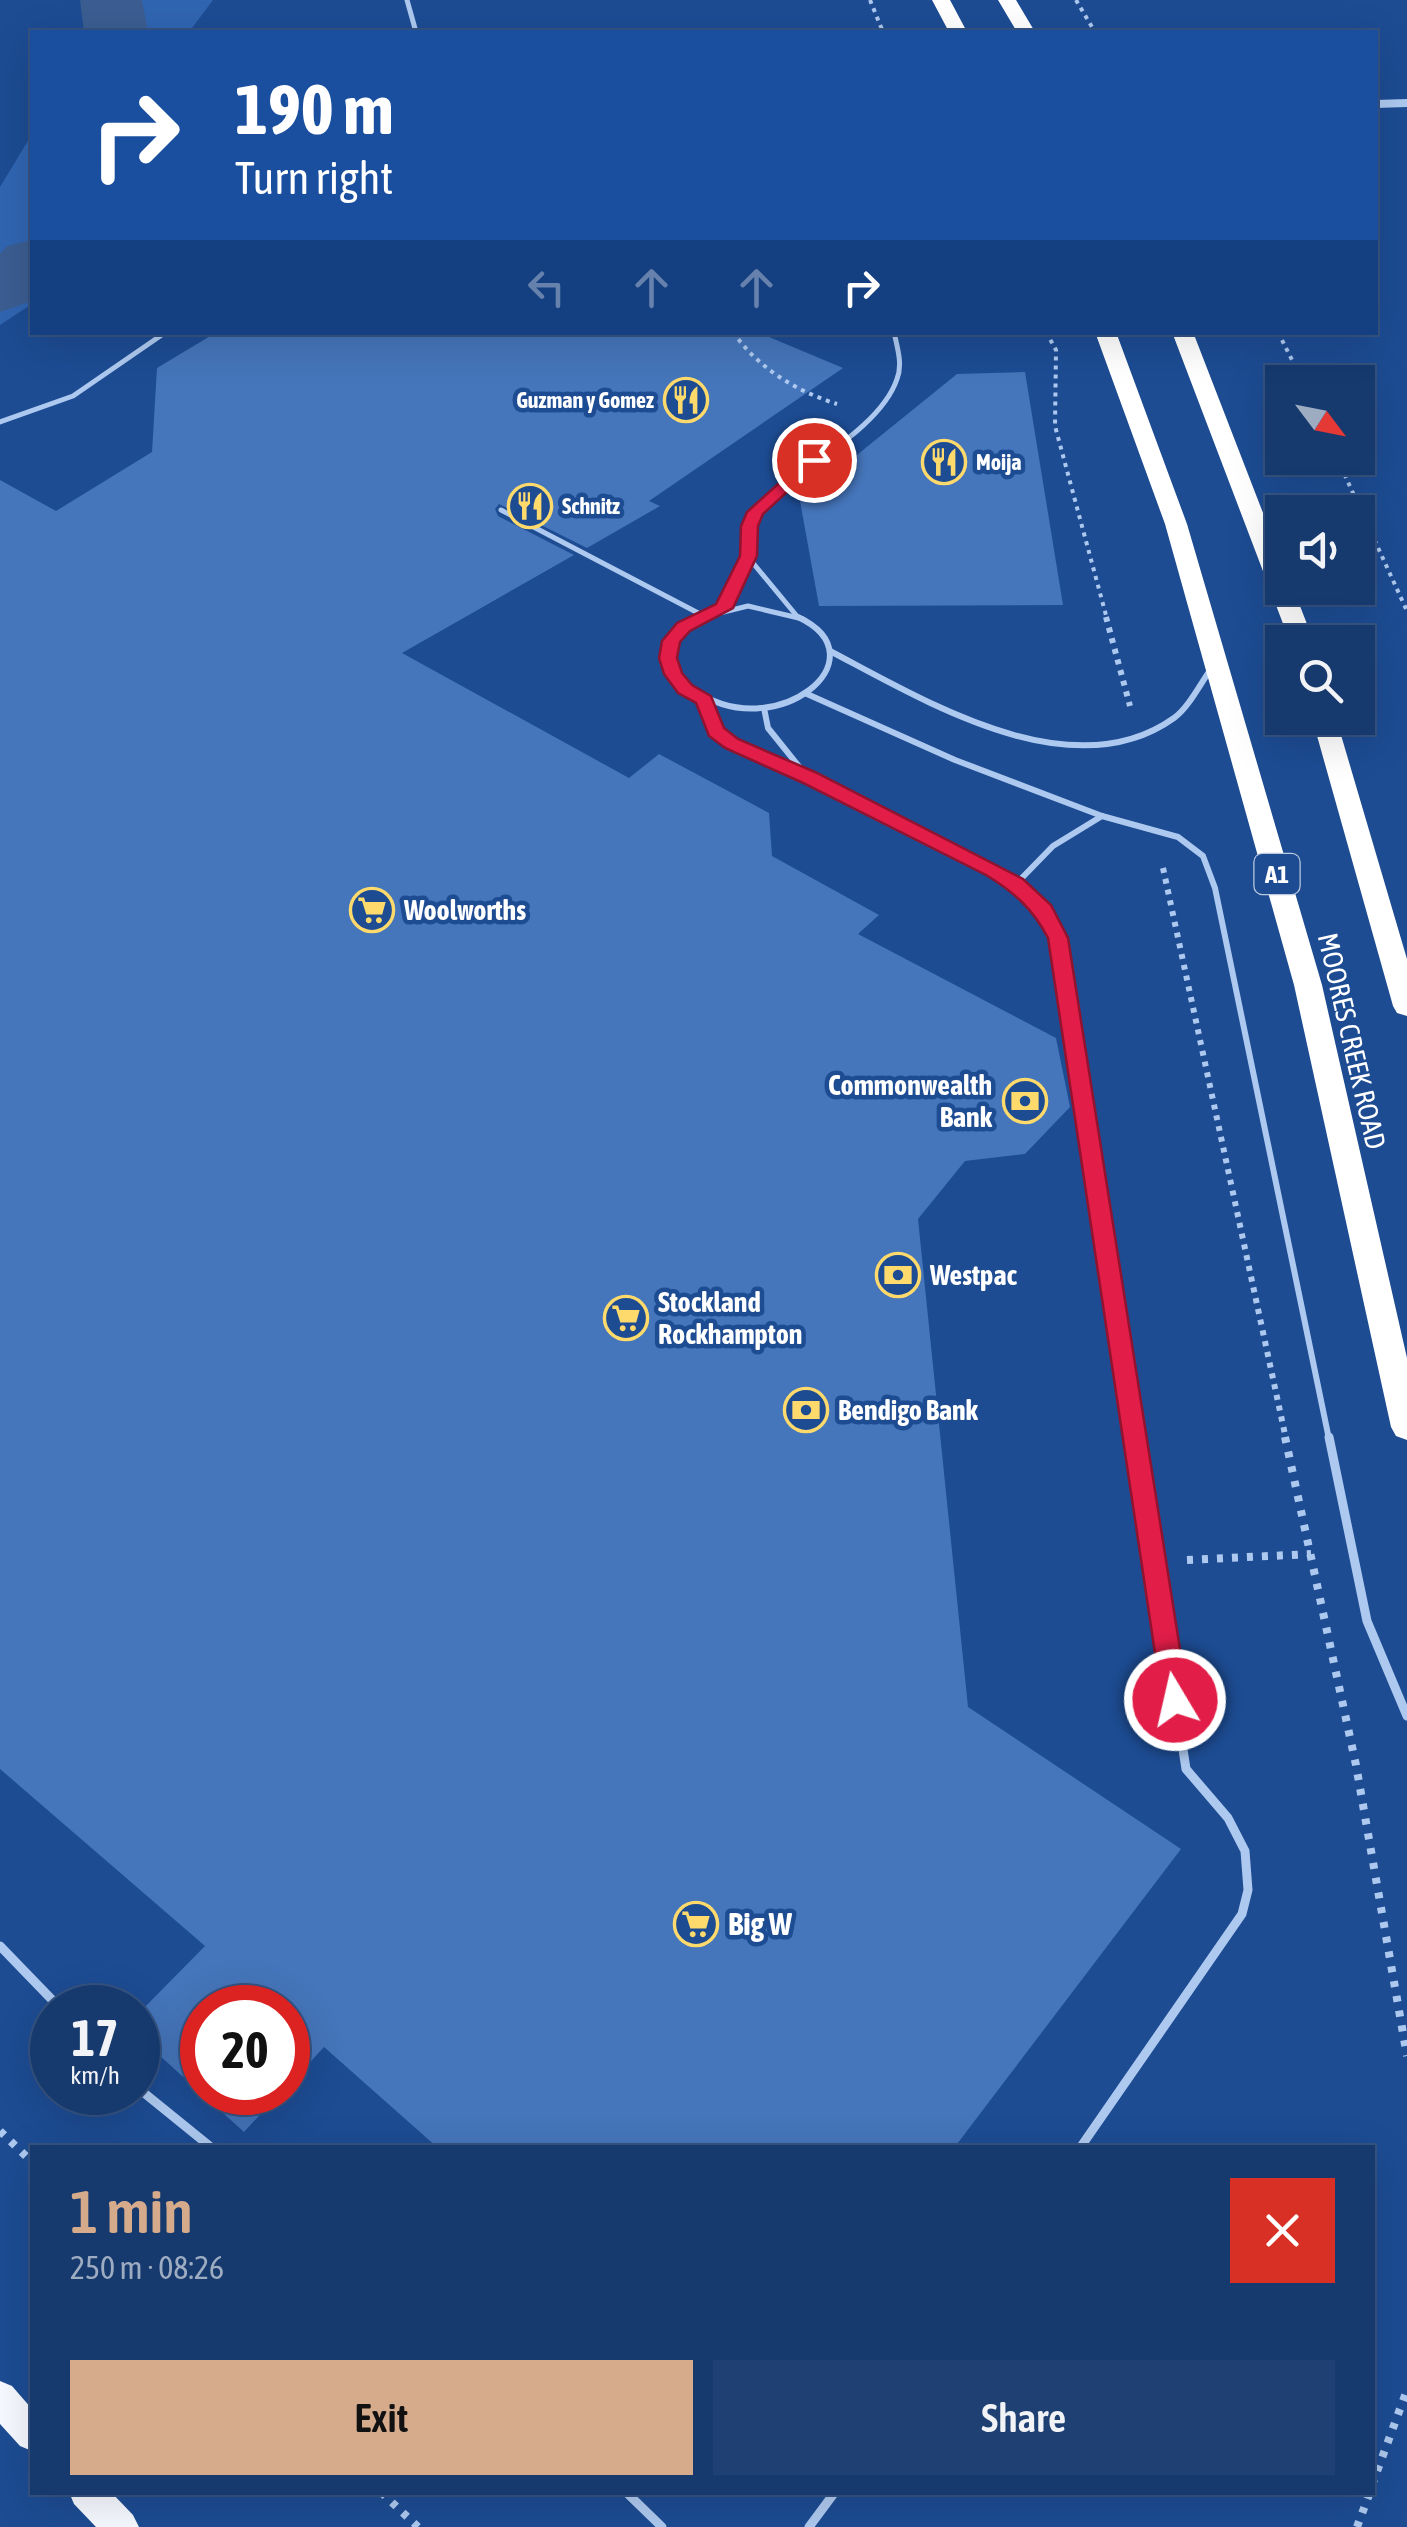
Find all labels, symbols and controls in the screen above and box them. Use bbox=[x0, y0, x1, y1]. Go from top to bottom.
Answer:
text: 190 m bbox=[235, 69, 394, 149]
icon: right bbox=[70, 70, 200, 200]
text: Turn right bbox=[235, 152, 393, 204]
icon: left bbox=[519, 260, 574, 315]
icon: ahead bbox=[624, 260, 679, 315]
icon: ahead bbox=[729, 260, 784, 315]
icon: right bbox=[834, 260, 889, 315]
north arrow bbox=[1265, 365, 1375, 475]
map controls bbox=[1265, 365, 1375, 735]
restaurant icon: Guzman y Gomez bbox=[663, 377, 709, 423]
place label: Guzman y Gomez bbox=[516, 387, 654, 413]
pin bbox=[772, 418, 857, 503]
icon: arrive bbox=[787, 433, 842, 488]
restaurant icon: Moija bbox=[921, 439, 967, 485]
place label: Moija bbox=[976, 449, 1021, 475]
restaurant icon: Schnitz bbox=[507, 483, 553, 529]
place label: Schnitz bbox=[562, 493, 620, 519]
button: sound bbox=[1265, 495, 1375, 605]
button: search bbox=[1265, 625, 1375, 735]
road number: A1 bbox=[1254, 854, 1300, 894]
supermarket icon: Woolworths bbox=[349, 887, 395, 933]
place label: Woolworths bbox=[403, 894, 526, 926]
street label: MOORES CREEK ROAD bbox=[1312, 930, 1392, 1152]
place label: Commonwealth Bank bbox=[828, 1069, 993, 1133]
bank icon: Commonwealth Bank bbox=[1002, 1078, 1048, 1124]
bank icon: Westpac bbox=[875, 1252, 921, 1298]
place label: Westpac bbox=[929, 1259, 1017, 1291]
place label: Stockland Rockhampton bbox=[658, 1286, 802, 1350]
supermarket icon: Stockland Rockhampton bbox=[603, 1295, 649, 1341]
bank icon: Bendigo Bank bbox=[783, 1387, 829, 1433]
place label: Bendigo Bank bbox=[838, 1394, 979, 1426]
position arrow bbox=[1123, 1648, 1227, 1752]
supermarket icon: Big W bbox=[673, 1901, 719, 1947]
place label: Big W bbox=[728, 1905, 793, 1942]
speed limit sign: 20 bbox=[180, 1985, 310, 2115]
text: 17 bbox=[71, 2009, 118, 2067]
text: km/h bbox=[70, 2061, 120, 2089]
text: 1 min bbox=[70, 2177, 193, 2246]
button: close bbox=[1230, 2178, 1335, 2283]
text: 250 m · 08:26 bbox=[70, 2249, 224, 2286]
button: Exit bbox=[70, 2360, 693, 2475]
button: Share bbox=[713, 2360, 1335, 2475]

